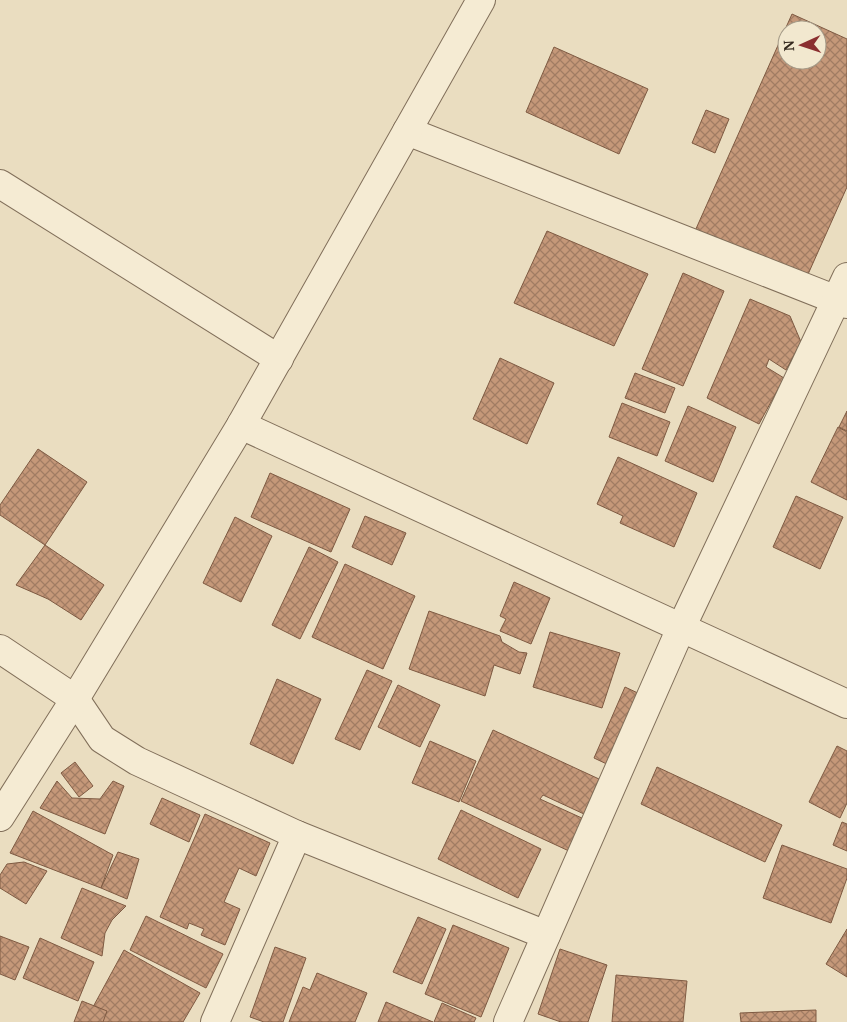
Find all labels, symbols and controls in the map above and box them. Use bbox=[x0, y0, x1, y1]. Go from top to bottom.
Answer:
north arrow bbox=[777, 20, 827, 70]
text: N bbox=[779, 40, 798, 52]

